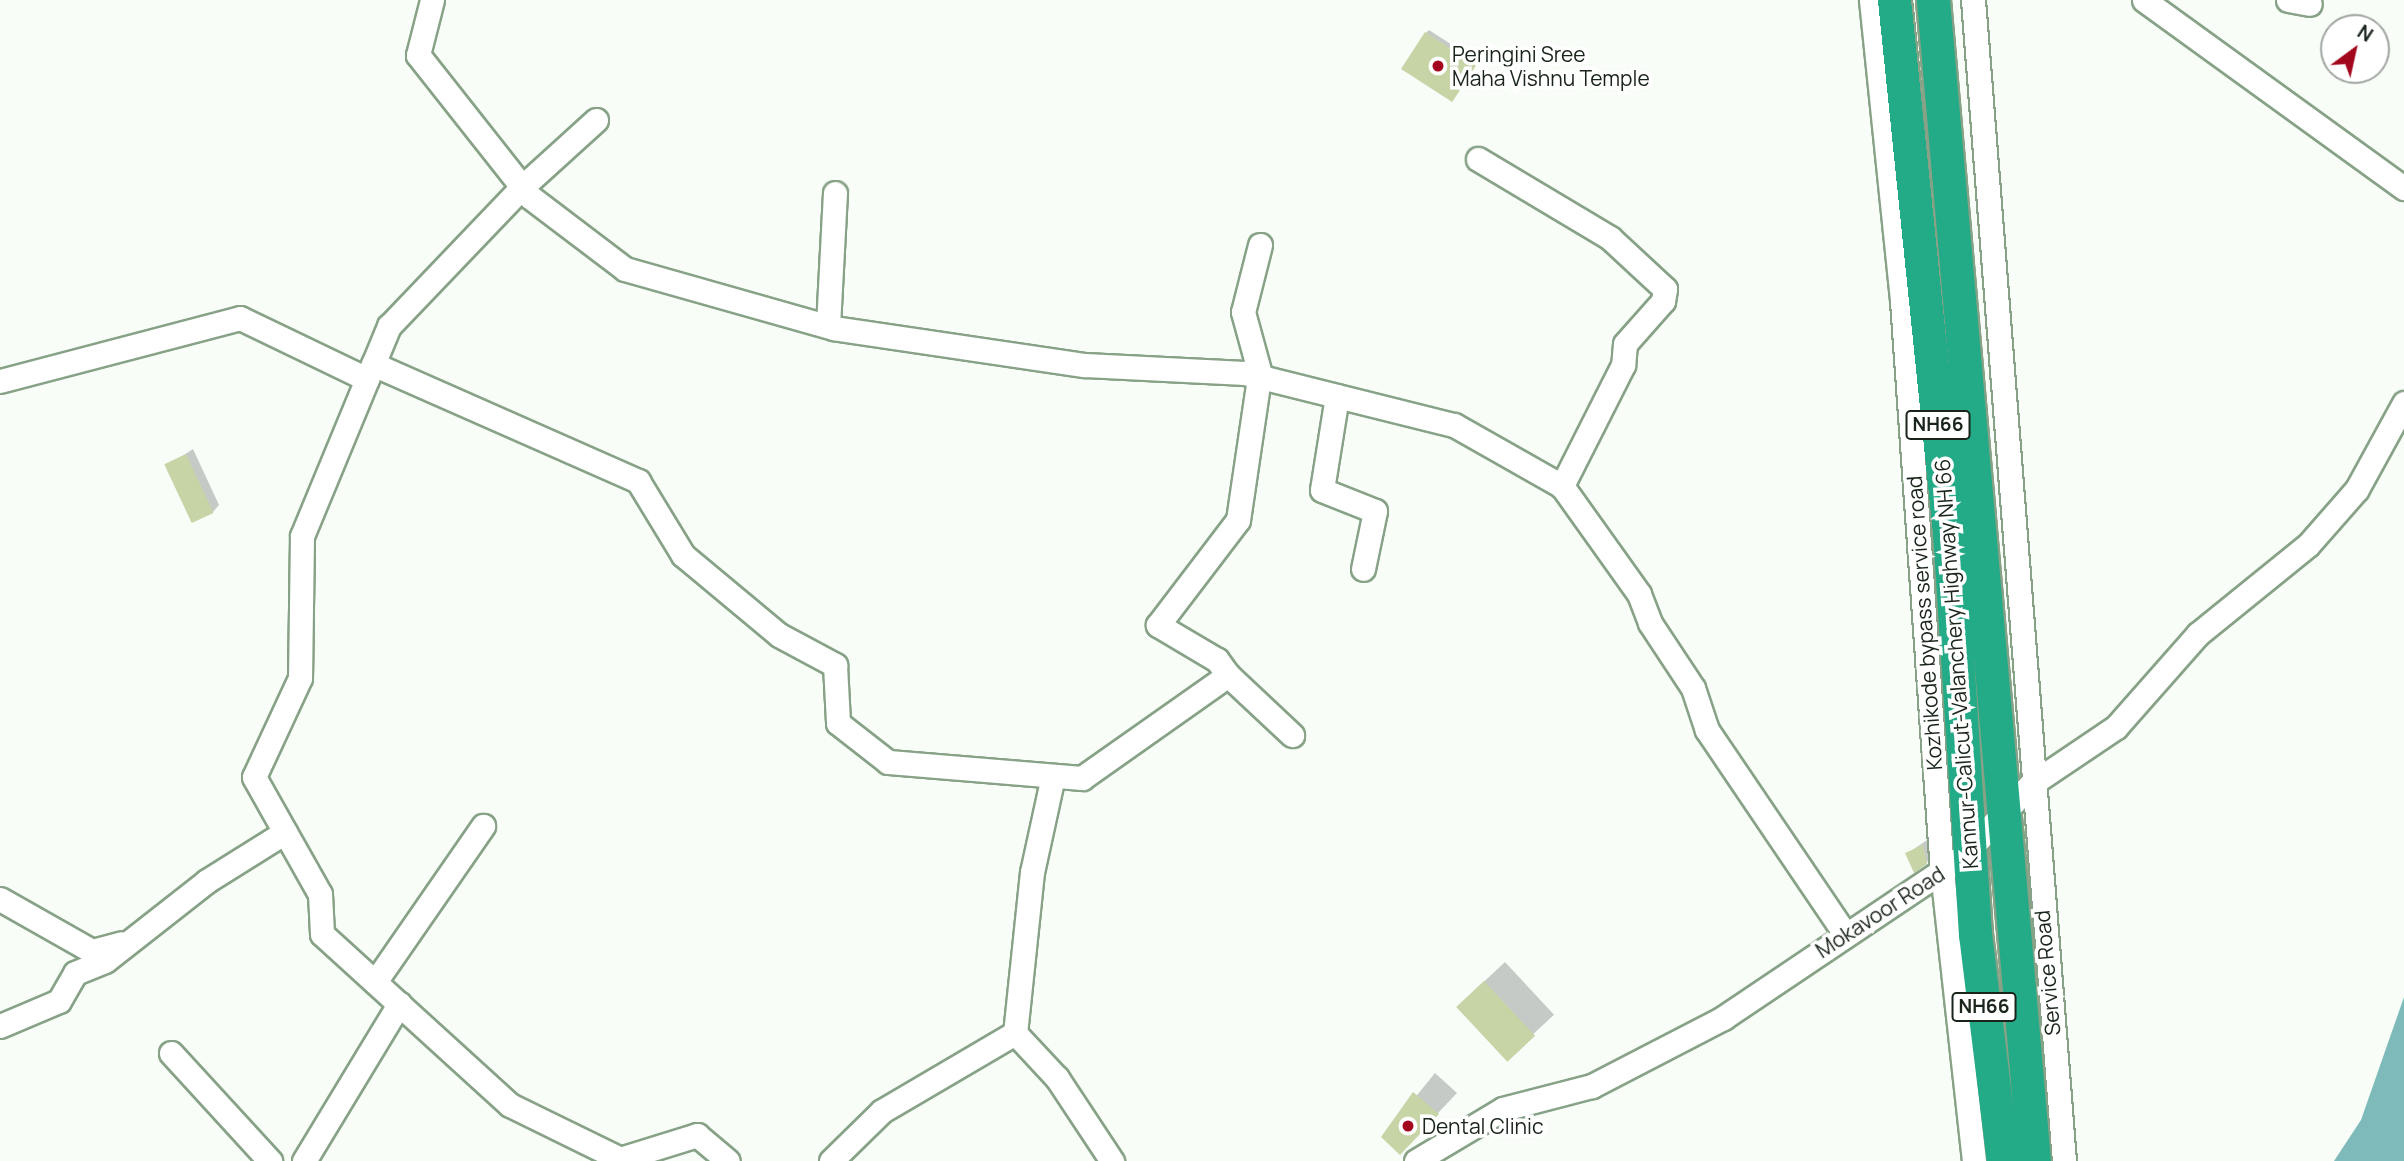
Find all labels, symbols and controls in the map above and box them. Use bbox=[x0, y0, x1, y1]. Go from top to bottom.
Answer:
north arrow bbox=[2320, 14, 2390, 84]
text: N bbox=[2353, 18, 2378, 48]
place label: Peringini Sree Maha Vishnu Temple bbox=[1452, 41, 1650, 91]
marker: Peringini Sree Maha Vishnu Temple bbox=[1430, 58, 1446, 74]
road number: NH66 bbox=[1905, 410, 1971, 440]
street label: Kannur-Calicut-Valanchery Highway NH 66 bbox=[1929, 458, 1983, 870]
street label: Kozhikode bypass service road bbox=[1901, 475, 1947, 771]
street label: Mokavoor Road bbox=[1811, 861, 1949, 963]
street label: Service Road bbox=[2029, 909, 2065, 1037]
road number: NH66 bbox=[1951, 992, 2017, 1023]
place label: Dental Clinic bbox=[1422, 1113, 1544, 1139]
marker: Dental Clinic bbox=[1400, 1118, 1416, 1134]

